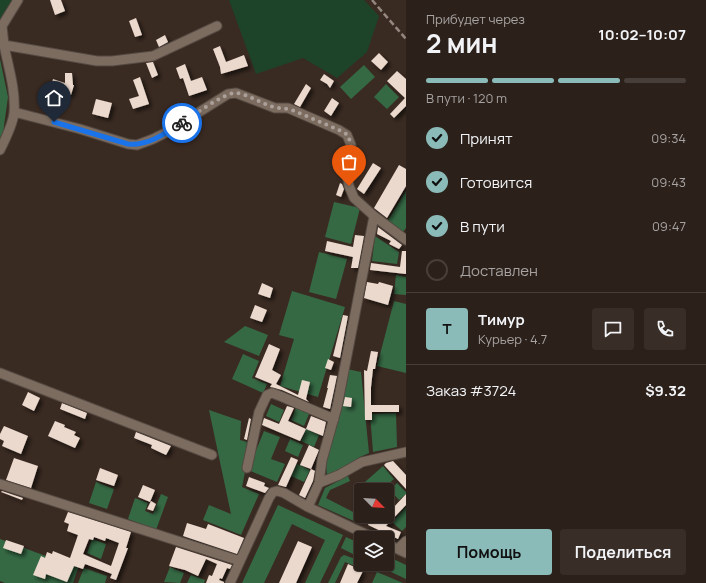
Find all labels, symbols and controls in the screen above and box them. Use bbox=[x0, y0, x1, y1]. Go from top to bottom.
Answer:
text: Прибудет через bbox=[426, 10, 525, 28]
text: 10:02–10:07 bbox=[598, 24, 686, 45]
text: 2 мин bbox=[426, 25, 498, 61]
pin bbox=[37, 81, 71, 122]
icon: home bbox=[43, 87, 65, 109]
text: В пути · 120 m bbox=[426, 89, 507, 107]
courier bbox=[162, 103, 202, 143]
icon: bike bbox=[171, 112, 193, 134]
icon: check bbox=[426, 127, 448, 149]
text: Принят bbox=[460, 128, 513, 149]
text: 09:34 bbox=[651, 129, 686, 147]
pin bbox=[332, 145, 366, 186]
icon: bag bbox=[338, 151, 360, 173]
icon: check bbox=[426, 171, 448, 193]
text: Готовится bbox=[460, 172, 532, 193]
text: 09:43 bbox=[651, 173, 686, 191]
icon: check bbox=[426, 215, 448, 237]
text: В пути bbox=[460, 216, 505, 237]
text: 09:47 bbox=[652, 217, 686, 235]
text: Доставлен bbox=[460, 260, 538, 281]
button: chat bbox=[592, 308, 634, 350]
button: phone bbox=[644, 308, 686, 350]
text: Тимур bbox=[478, 309, 525, 330]
text: Т bbox=[442, 318, 452, 339]
text: Курьер · 4.7 bbox=[478, 330, 547, 348]
text: Заказ #3724 bbox=[426, 380, 516, 401]
text: $9.32 bbox=[645, 380, 686, 401]
north arrow bbox=[354, 483, 394, 523]
map controls bbox=[354, 483, 394, 571]
button: Помощь bbox=[426, 529, 552, 575]
button: Поделиться bbox=[560, 529, 686, 575]
button: layers bbox=[354, 531, 394, 571]

